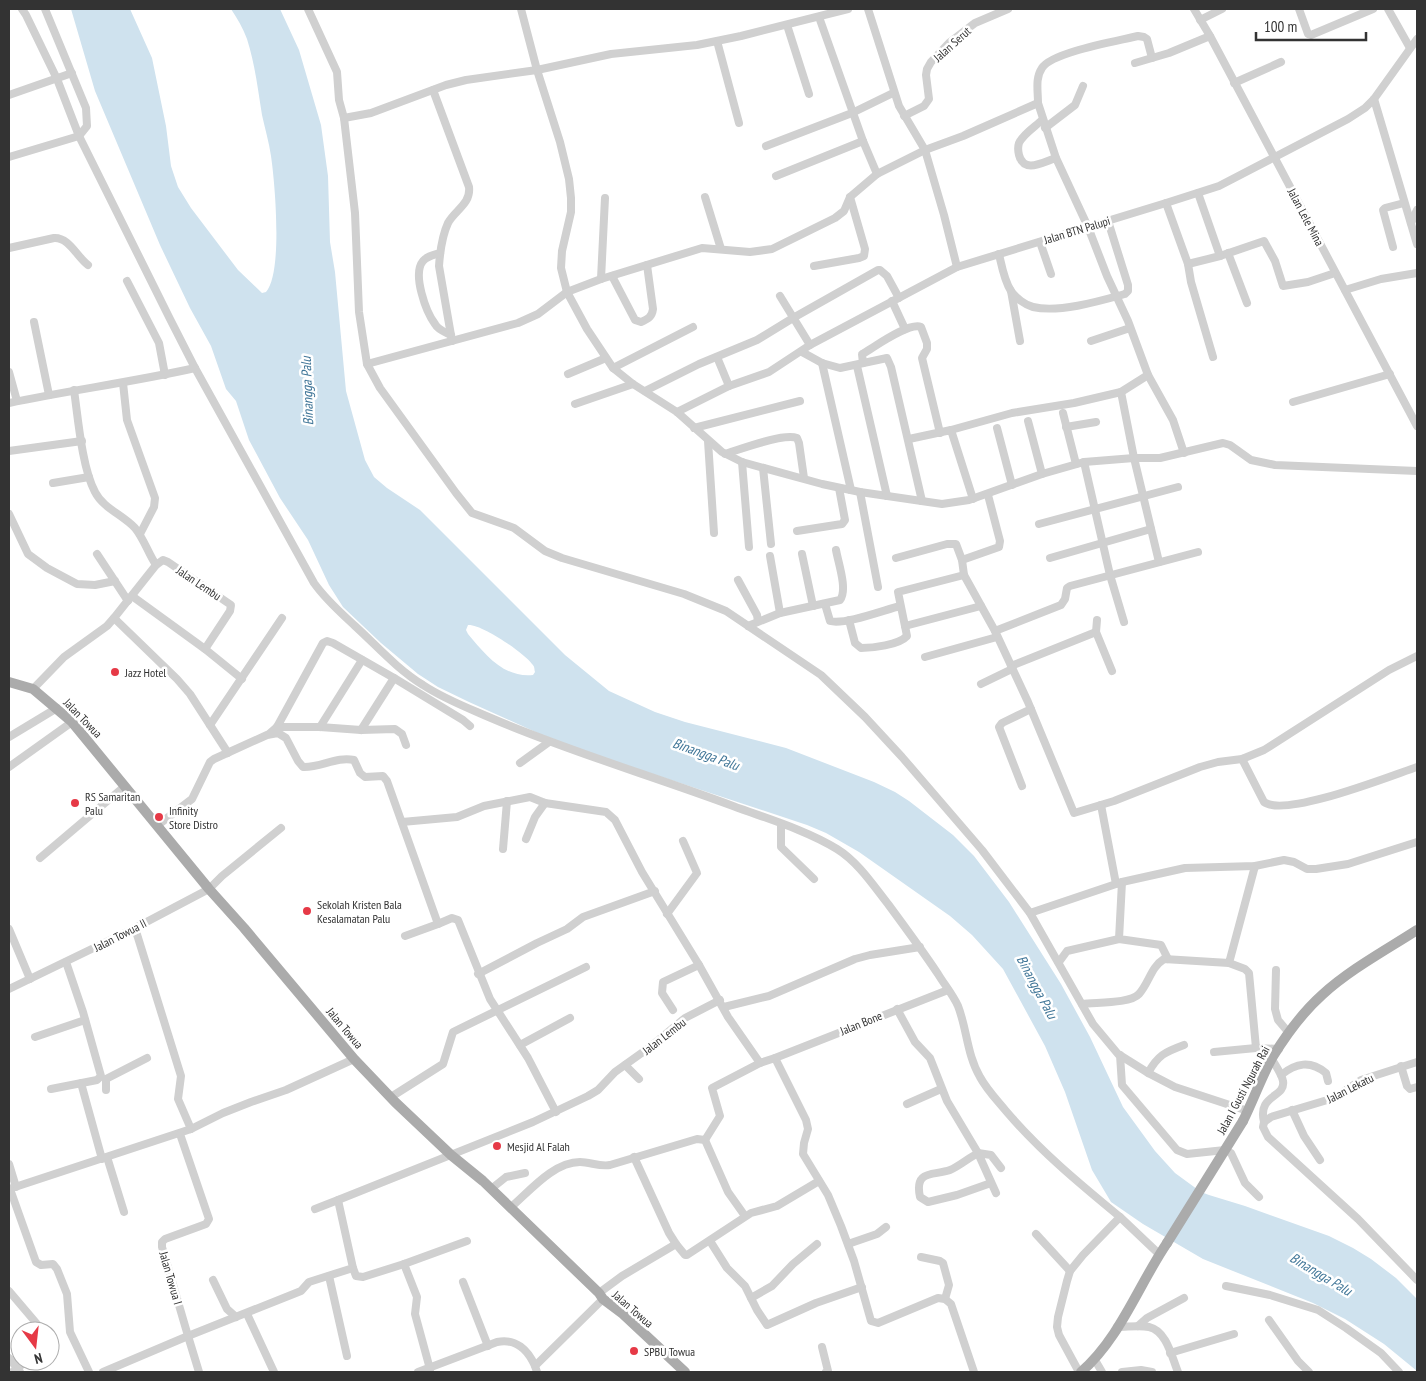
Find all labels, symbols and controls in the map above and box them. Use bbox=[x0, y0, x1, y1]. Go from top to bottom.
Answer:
scale bar bbox=[1256, 10, 1366, 42]
text: 100 m bbox=[1264, 17, 1297, 36]
street label: Jalan Serut bbox=[930, 23, 974, 65]
street label: Jalan Lele Mina bbox=[1284, 185, 1328, 249]
street label: Jalan BTN Palupi bbox=[1041, 213, 1112, 247]
water label: Binangga Palu bbox=[297, 355, 317, 426]
street label: Jalan Lembu bbox=[173, 562, 224, 603]
place label: Jazz Hotel bbox=[124, 665, 166, 680]
marker: Jazz Hotel bbox=[109, 666, 121, 678]
street label: Jalan Towua bbox=[60, 694, 106, 741]
water label: Binangga Palu bbox=[670, 734, 742, 775]
place label: RS Samaritan Palu bbox=[85, 789, 140, 818]
marker: RS Samaritan Palu bbox=[69, 797, 81, 809]
place label: Infinity Store Distro bbox=[169, 803, 218, 832]
marker: Infinity Store Distro bbox=[153, 811, 165, 823]
place label: Sekolah Kristen Bala Kesalamatan Palu bbox=[317, 897, 402, 926]
marker: Sekolah Kristen Bala Kesalamatan Palu bbox=[301, 905, 313, 917]
street label: Jalan Towua II bbox=[90, 915, 149, 955]
water label: Binangga Palu bbox=[1013, 952, 1062, 1023]
street label: Jalan Towua bbox=[323, 1004, 367, 1052]
street label: Jalan Bone bbox=[837, 1008, 884, 1039]
street label: Jalan Lembu bbox=[639, 1014, 689, 1058]
street label: Jalan I Gusti Ngurah Rai bbox=[1213, 1043, 1273, 1138]
street label: Jalan Lekatu bbox=[1323, 1070, 1376, 1107]
place label: Mesjid Al Falah bbox=[507, 1139, 570, 1154]
marker: Mesjid Al Falah bbox=[491, 1140, 503, 1152]
street label: Jalan Towua I bbox=[156, 1249, 186, 1306]
water label: Binangga Palu bbox=[1287, 1249, 1356, 1300]
street label: Jalan Towua bbox=[609, 1287, 657, 1331]
north arrow bbox=[10, 1321, 60, 1371]
place label: SPBU Towua bbox=[644, 1344, 695, 1359]
marker: SPBU Towua bbox=[628, 1345, 640, 1357]
text: N bbox=[32, 1349, 44, 1368]

